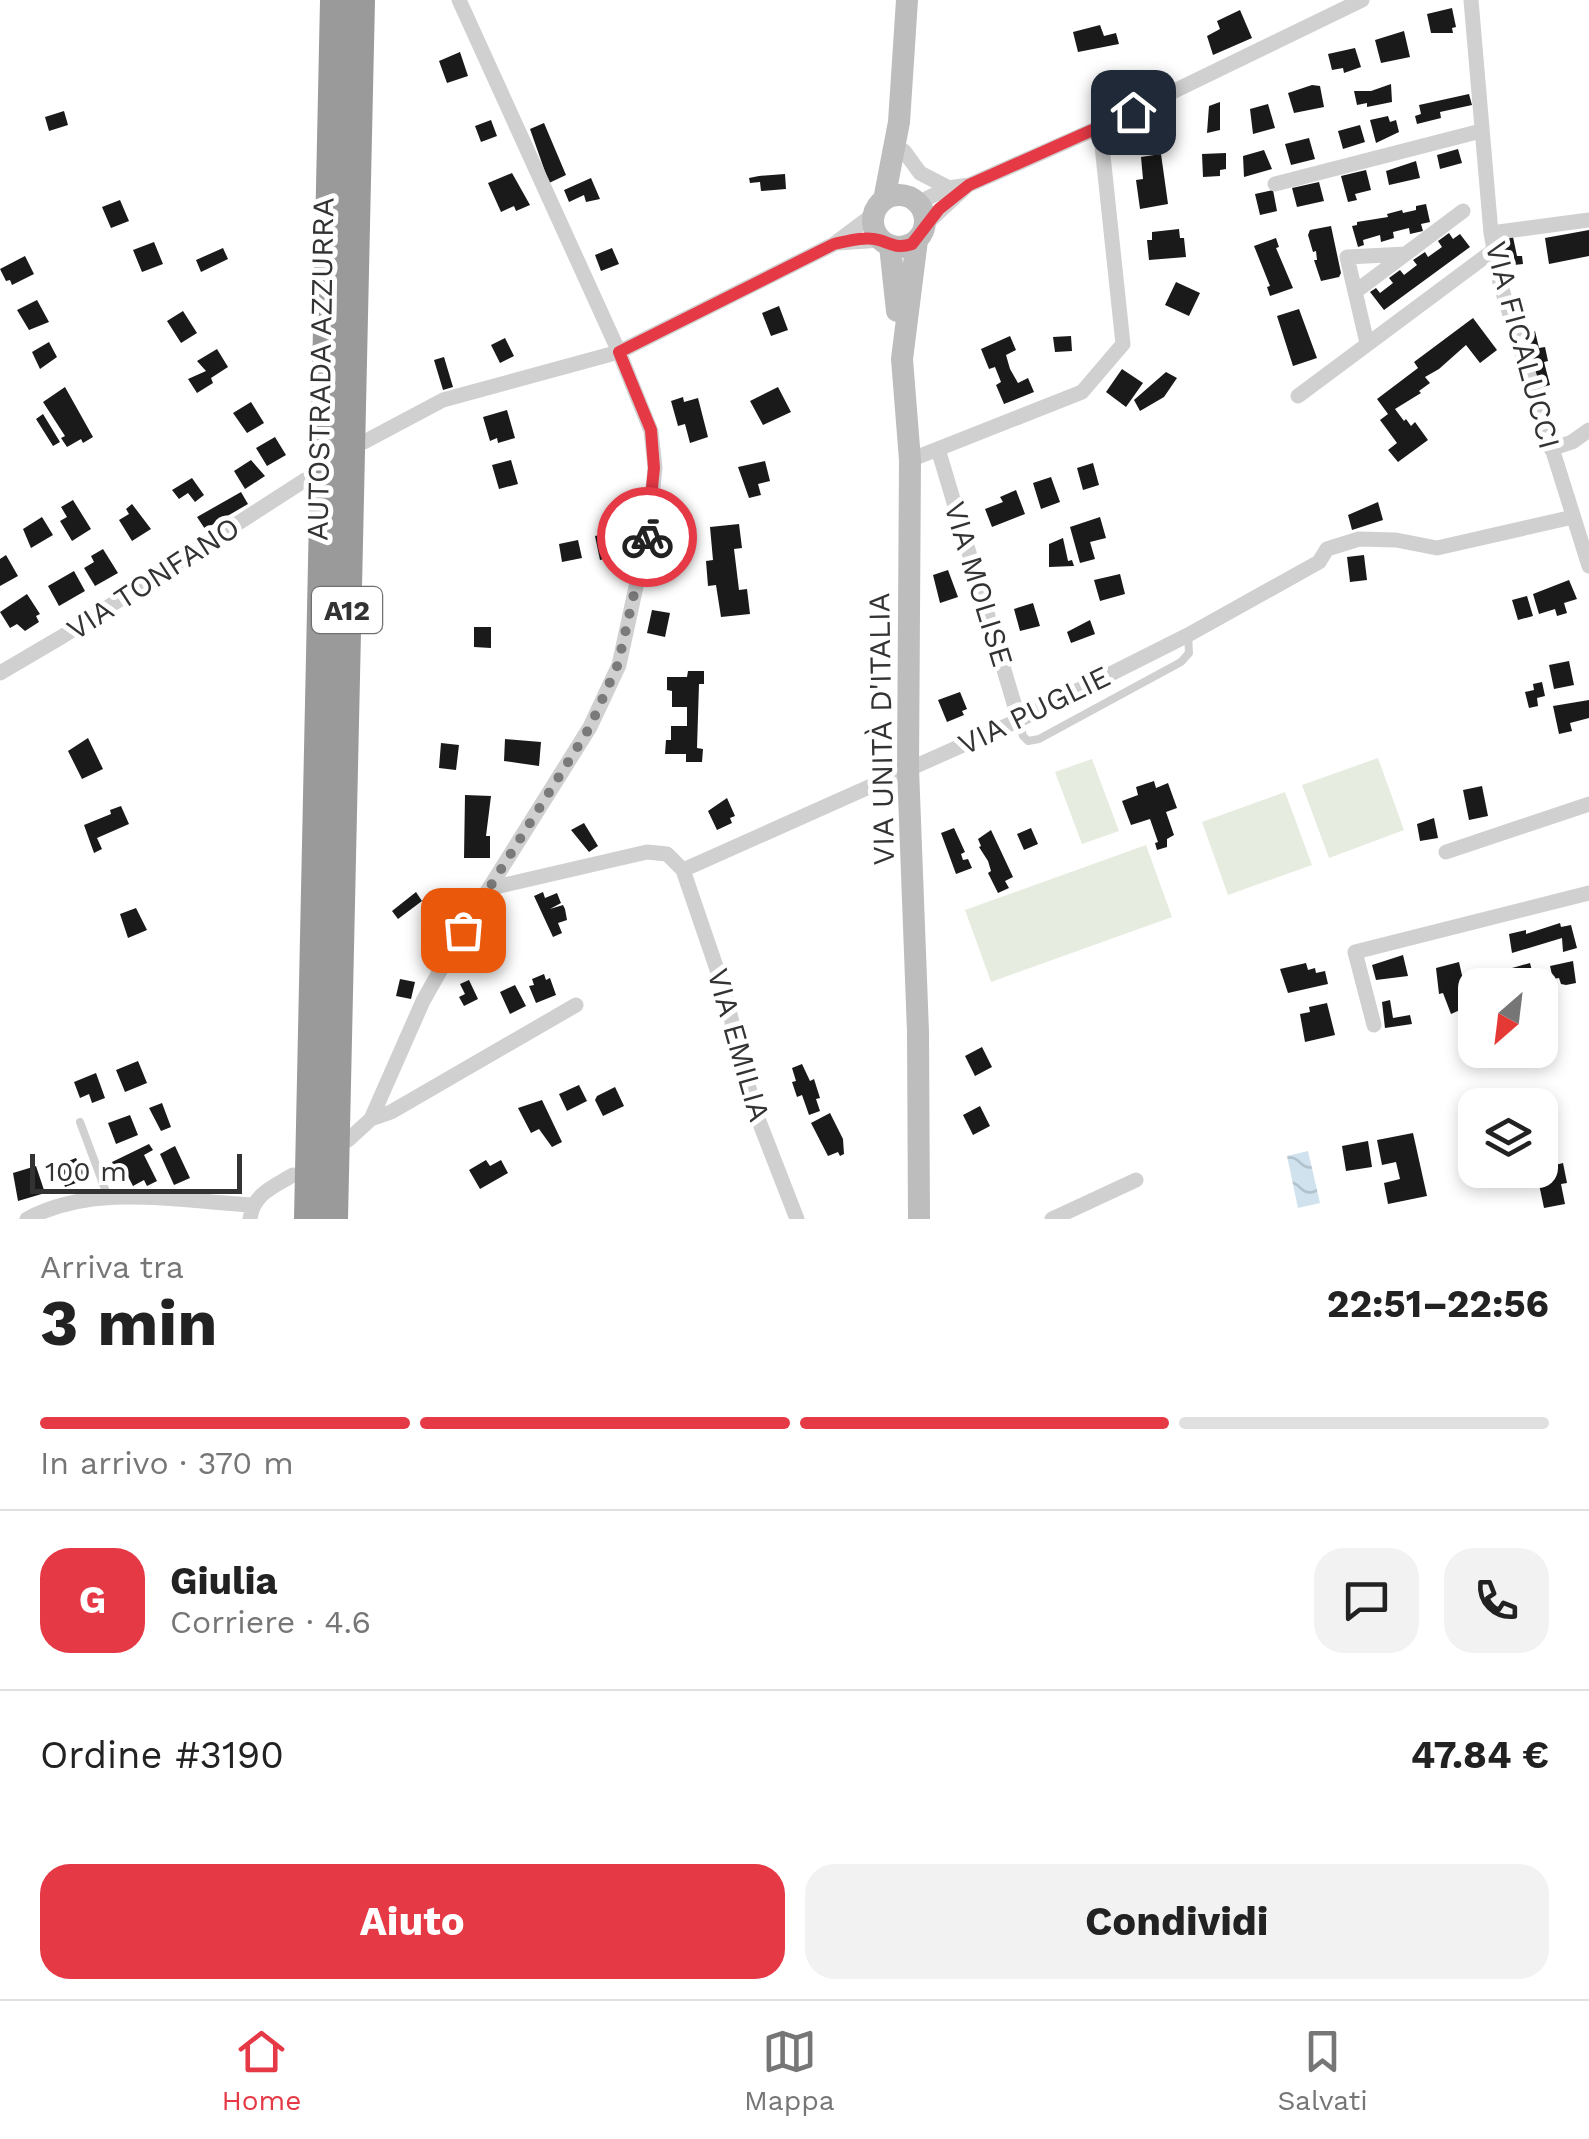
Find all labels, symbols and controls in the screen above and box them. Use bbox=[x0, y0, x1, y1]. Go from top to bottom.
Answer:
pin bbox=[1091, 70, 1176, 155]
icon: home bbox=[1106, 85, 1161, 140]
street label: AUTOSTRADA AZZURRA bbox=[300, 197, 340, 541]
street label: VIA FICALUCCI bbox=[1478, 237, 1568, 453]
courier bbox=[597, 487, 697, 587]
street label: VIA MOLISE bbox=[937, 497, 1021, 671]
street label: VIA TONFANO bbox=[60, 509, 246, 647]
icon: bike bbox=[620, 510, 675, 565]
road number: A12 bbox=[312, 587, 382, 633]
street label: VIA UNITÀ D'ITALIA bbox=[861, 592, 901, 866]
street label: VIA PUGLIE bbox=[952, 658, 1116, 762]
pin bbox=[421, 888, 506, 973]
icon: bag bbox=[436, 903, 491, 958]
street label: VIA EMILIA bbox=[700, 965, 778, 1126]
north arrow bbox=[1458, 968, 1558, 1068]
map controls bbox=[1458, 968, 1558, 1188]
button: layers bbox=[1458, 1088, 1558, 1188]
scale bar bbox=[30, 1149, 242, 1194]
text: 100 m bbox=[45, 1155, 127, 1188]
text: Arriva tra bbox=[40, 1248, 184, 1286]
text: 22:51–22:56 bbox=[1327, 1282, 1549, 1326]
text: 3 min bbox=[40, 1285, 218, 1361]
text: In arrivo · 370 m bbox=[40, 1444, 294, 1482]
button: chat bbox=[1314, 1548, 1419, 1653]
button: phone bbox=[1444, 1548, 1549, 1653]
text: Giulia bbox=[170, 1559, 278, 1603]
text: G bbox=[79, 1578, 106, 1622]
text: Corriere · 4.6 bbox=[170, 1603, 371, 1641]
text: Ordine #3190 bbox=[40, 1733, 284, 1777]
text: 47.84 € bbox=[1411, 1733, 1549, 1777]
button: Aiuto bbox=[40, 1864, 785, 1979]
button: Condividi bbox=[805, 1864, 1549, 1979]
tab: Home bbox=[221, 2024, 301, 2117]
tab: Mappa bbox=[744, 2024, 835, 2117]
tab: Salvati bbox=[1277, 2024, 1368, 2117]

